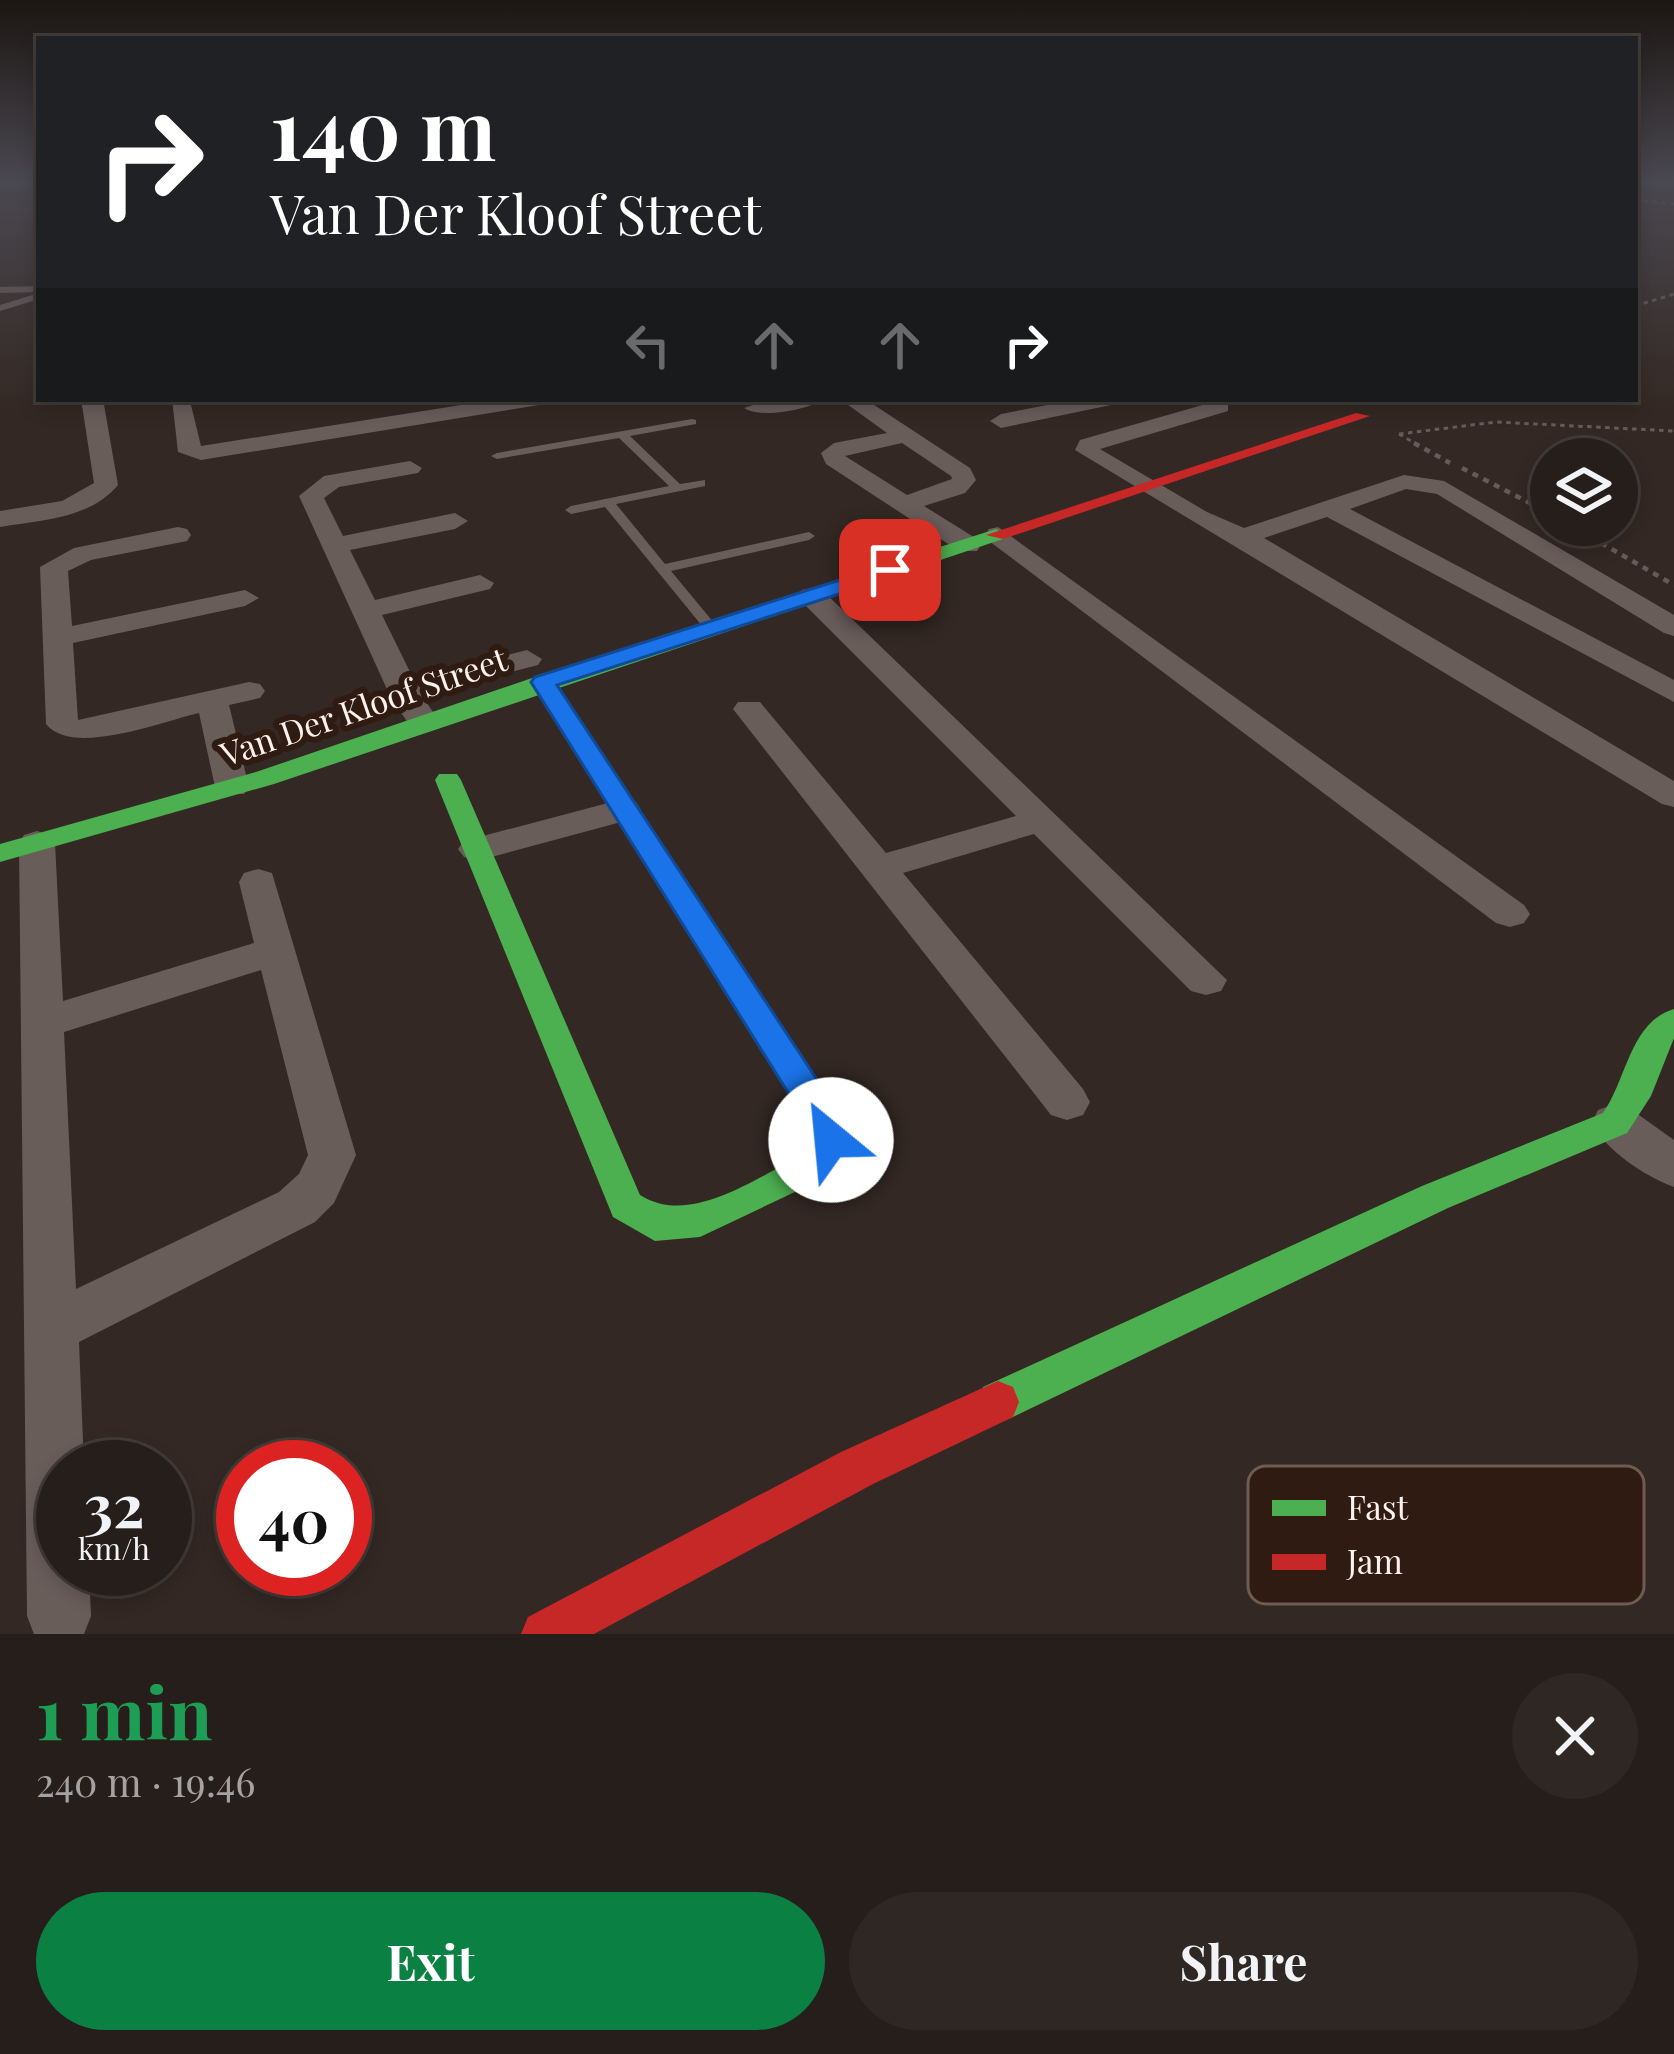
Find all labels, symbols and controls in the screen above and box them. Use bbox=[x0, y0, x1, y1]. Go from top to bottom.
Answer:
text: 140 m bbox=[270, 70, 496, 182]
icon: right bbox=[72, 84, 228, 240]
text: Van Der Kloof Street bbox=[270, 177, 762, 249]
icon: left bbox=[615, 312, 681, 378]
icon: ahead bbox=[741, 312, 807, 378]
icon: ahead bbox=[867, 312, 933, 378]
icon: right bbox=[993, 312, 1059, 378]
map controls bbox=[1530, 438, 1638, 546]
button: layers bbox=[1530, 438, 1638, 546]
pin bbox=[839, 519, 941, 621]
icon: arrive bbox=[857, 537, 923, 603]
street label: Van Der Kloof Street bbox=[213, 635, 513, 775]
position arrow bbox=[768, 1077, 894, 1203]
speed limit sign: 40 bbox=[216, 1440, 372, 1596]
text: 32 bbox=[84, 1463, 144, 1543]
legend bbox=[1248, 1466, 1644, 1604]
text: Fast bbox=[1347, 1484, 1410, 1528]
text: km/h bbox=[78, 1528, 150, 1568]
text: Jam bbox=[1346, 1538, 1403, 1582]
text: 1 min bbox=[36, 1662, 212, 1758]
button: close bbox=[1512, 1673, 1638, 1799]
text: 240 m · 19:46 bbox=[36, 1755, 256, 1807]
button: Exit bbox=[36, 1892, 825, 2030]
button: Share bbox=[849, 1892, 1638, 2030]

